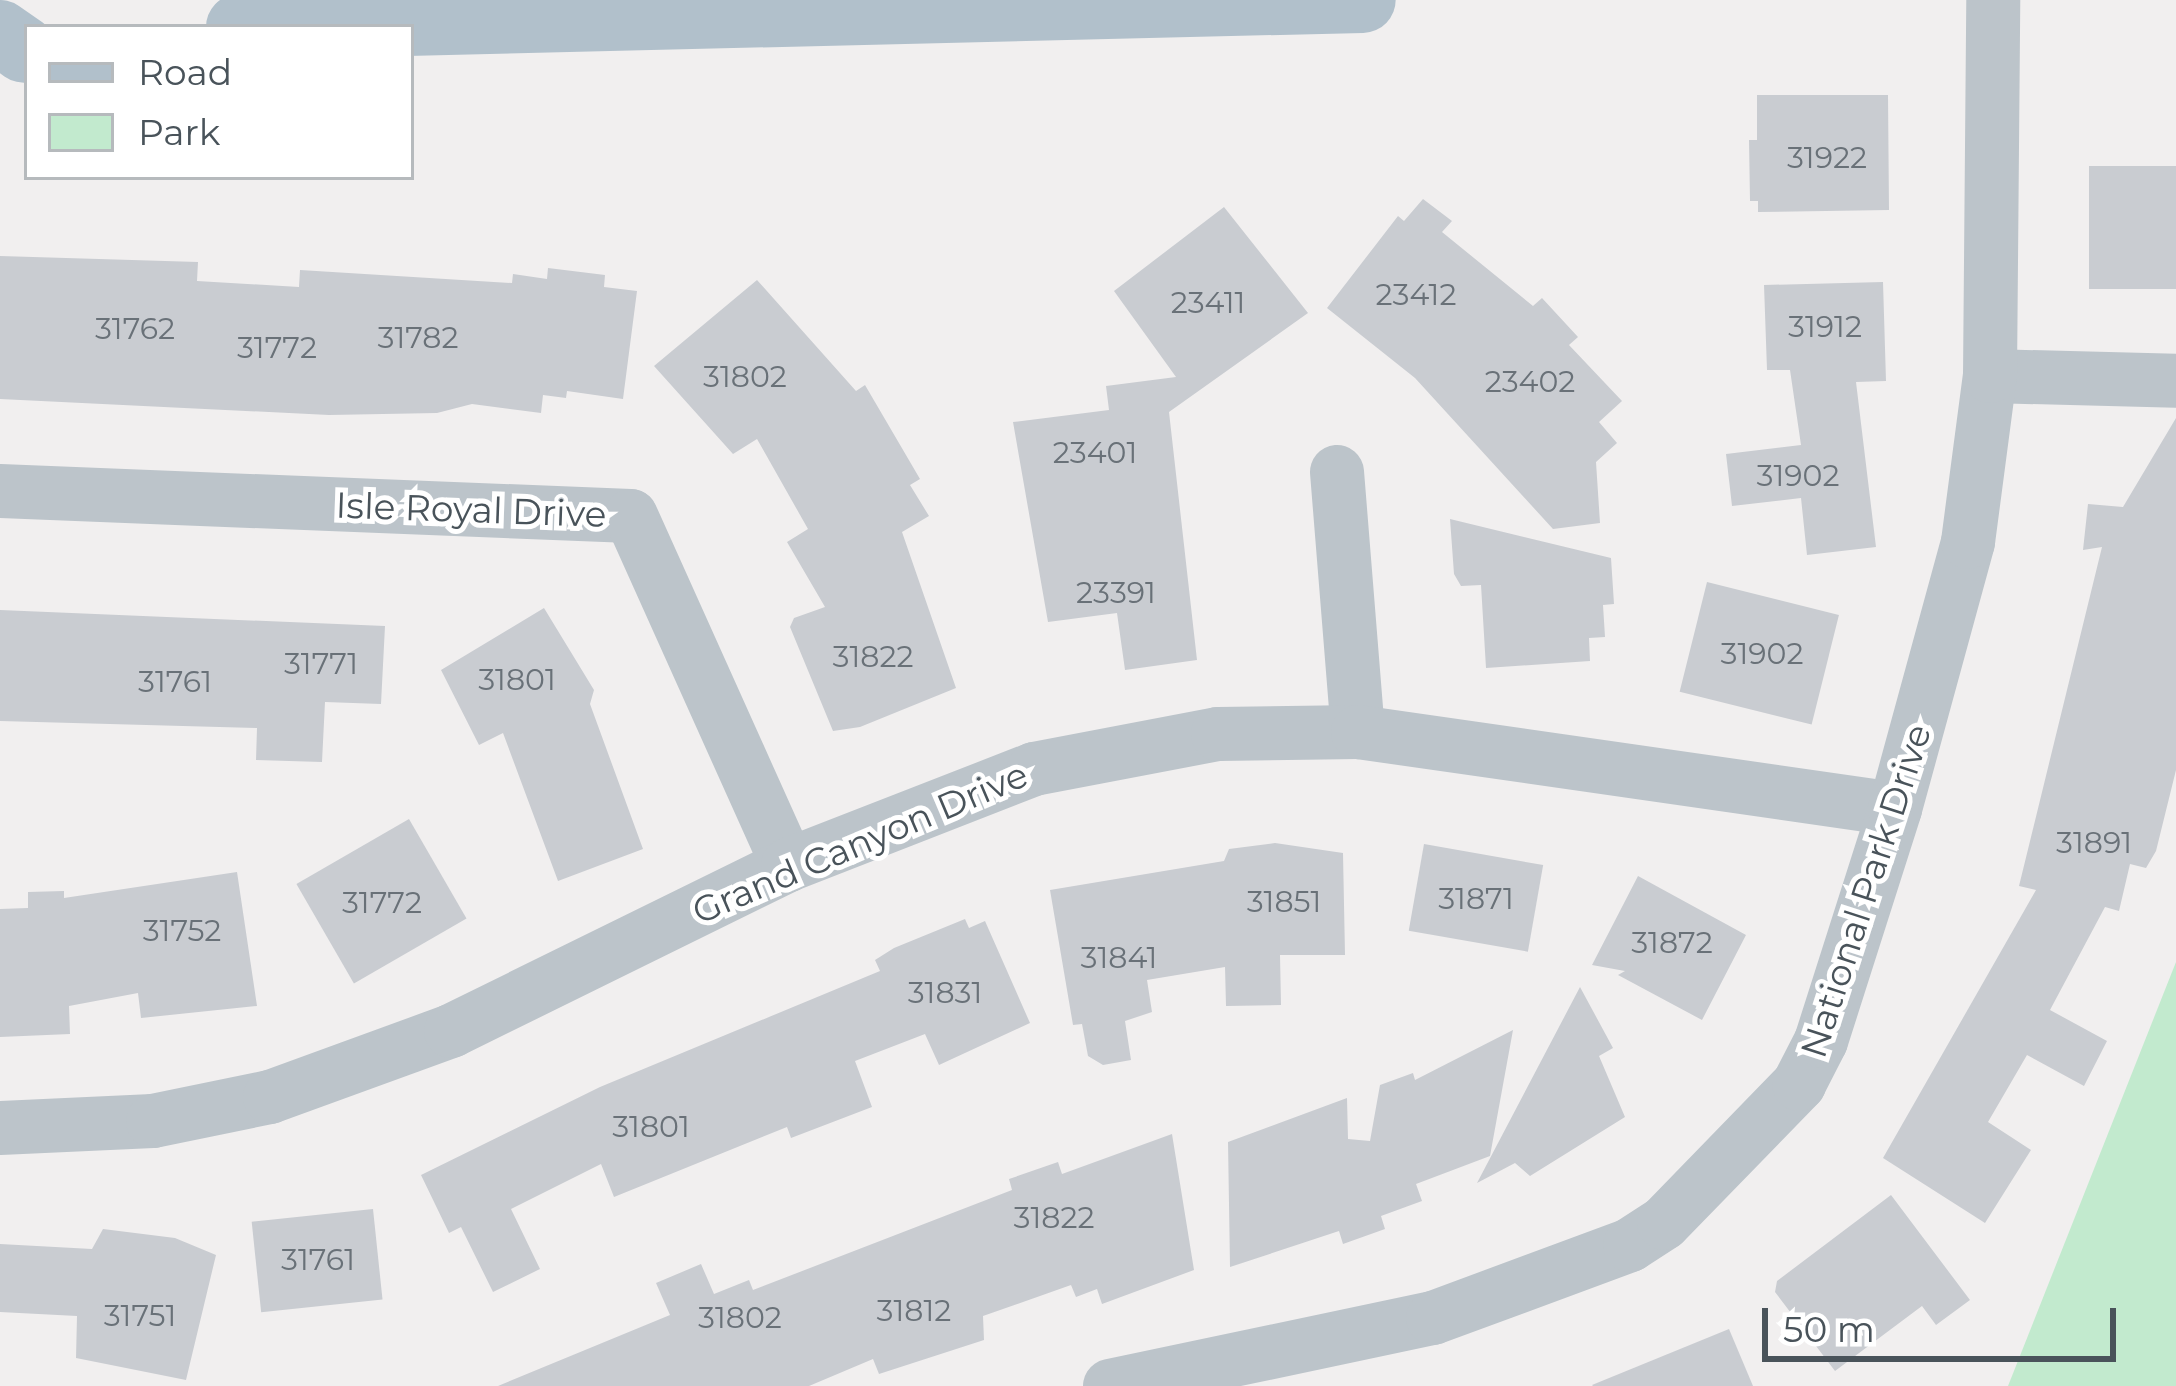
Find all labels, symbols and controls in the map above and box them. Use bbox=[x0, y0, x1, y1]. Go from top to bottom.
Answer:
legend bbox=[24, 24, 414, 180]
text: Road bbox=[138, 50, 232, 94]
text: Park bbox=[138, 110, 220, 154]
house number: 31922 bbox=[1787, 140, 1867, 176]
house number: 23412 bbox=[1376, 277, 1456, 313]
house number: 23411 bbox=[1171, 285, 1245, 321]
house number: 31912 bbox=[1788, 309, 1862, 345]
house number: 31762 bbox=[95, 311, 175, 347]
house number: 31782 bbox=[377, 320, 459, 356]
house number: 31772 bbox=[237, 330, 317, 366]
house number: 31802 bbox=[703, 359, 787, 395]
house number: 23402 bbox=[1485, 364, 1575, 400]
house number: 23401 bbox=[1053, 435, 1137, 471]
house number: 31902 bbox=[1757, 458, 1839, 494]
street label: Isle Royal Drive bbox=[335, 484, 607, 536]
house number: 23391 bbox=[1076, 575, 1156, 611]
house number: 31902 bbox=[1721, 636, 1803, 672]
house number: 31822 bbox=[833, 639, 913, 675]
house number: 31771 bbox=[284, 646, 358, 682]
house number: 31801 bbox=[478, 662, 556, 698]
house number: 31761 bbox=[138, 664, 212, 700]
street label: National Park Drive bbox=[1792, 719, 1940, 1063]
street label: Grand Canyon Drive bbox=[686, 753, 1034, 933]
house number: 31891 bbox=[2056, 825, 2132, 861]
house number: 31871 bbox=[1438, 881, 1514, 917]
house number: 31851 bbox=[1247, 884, 1321, 920]
house number: 31772 bbox=[342, 885, 422, 921]
house number: 31752 bbox=[143, 913, 221, 949]
house number: 31872 bbox=[1631, 925, 1713, 961]
house number: 31841 bbox=[1081, 940, 1157, 976]
house number: 31831 bbox=[908, 975, 982, 1011]
house number: 31801 bbox=[612, 1109, 690, 1145]
house number: 31822 bbox=[1014, 1200, 1094, 1236]
house number: 31761 bbox=[281, 1242, 355, 1278]
scale bar bbox=[1768, 1284, 2122, 1358]
house number: 31812 bbox=[877, 1293, 951, 1329]
house number: 31751 bbox=[104, 1298, 176, 1334]
house number: 31802 bbox=[698, 1300, 782, 1336]
text: 50 m bbox=[1783, 1307, 1875, 1351]

